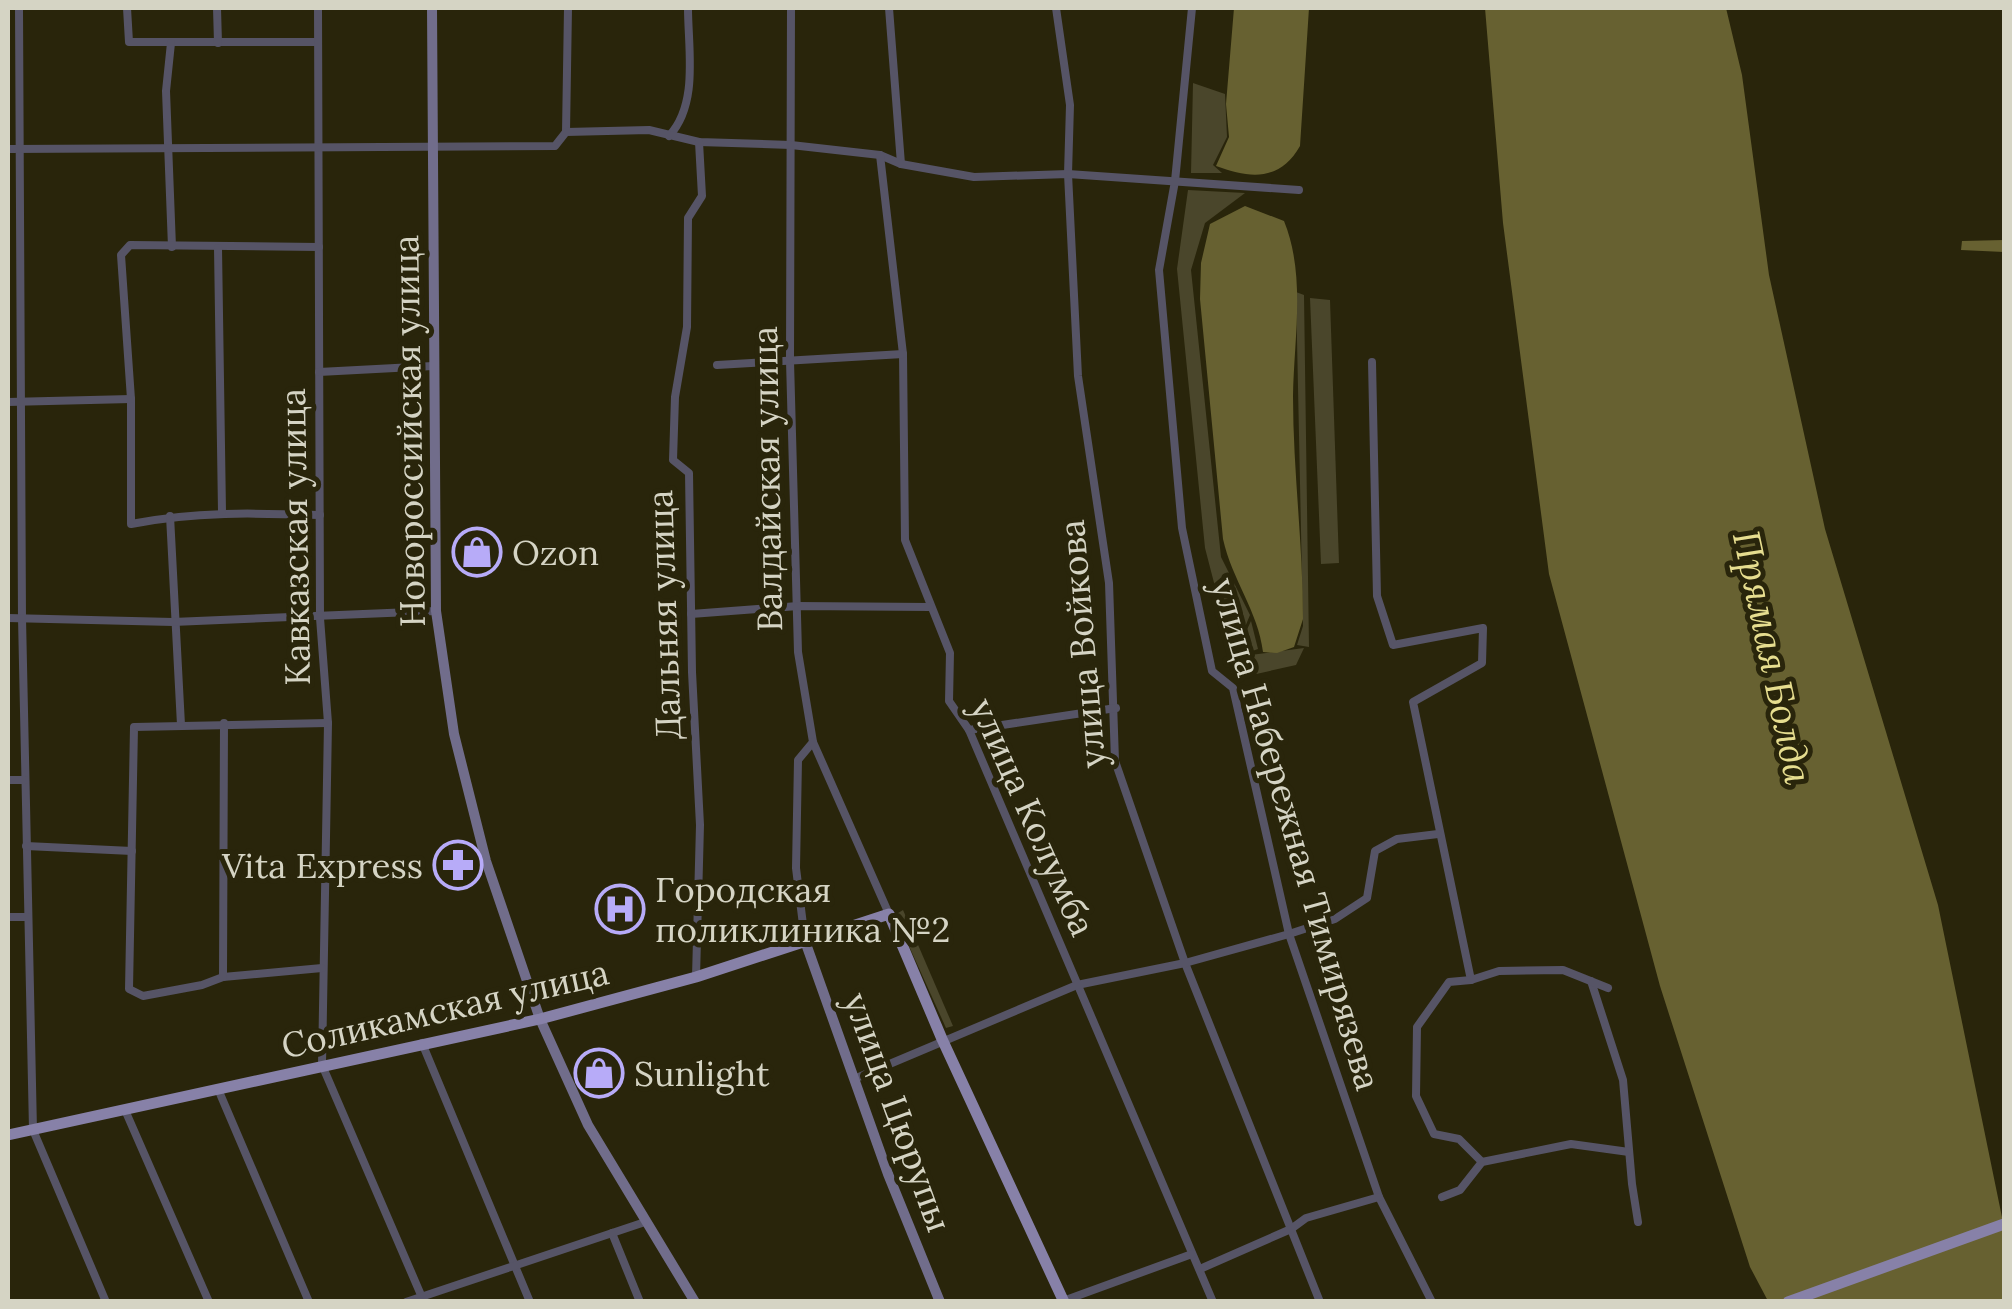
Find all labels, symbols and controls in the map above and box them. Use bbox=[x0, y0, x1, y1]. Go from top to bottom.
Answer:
street label: Новороссийская улица bbox=[383, 234, 435, 628]
street label: Валдайская улица bbox=[742, 326, 792, 632]
street label: Кавказская улица bbox=[270, 388, 320, 686]
street label: Дальняя улица bbox=[637, 489, 691, 741]
street label: улица Войкова bbox=[1049, 518, 1115, 770]
shop icon: Ozon bbox=[451, 526, 503, 578]
water label: Прямая Болда bbox=[1723, 526, 1823, 788]
place label: Ozon bbox=[512, 530, 599, 575]
street label: улица Набережная Тимирязева bbox=[1201, 573, 1391, 1095]
street label: улица Колумба bbox=[960, 691, 1106, 943]
pharmacy icon: Vita Express bbox=[432, 839, 484, 891]
place label: Vita Express bbox=[221, 843, 423, 888]
place label: Городская поликлиника №2 bbox=[655, 867, 950, 952]
hospital icon: Городская поликлиника №2 bbox=[594, 883, 646, 935]
street label: Соликамская улица bbox=[277, 949, 613, 1069]
street label: улица Цюрупы bbox=[834, 986, 962, 1238]
shop icon: Sunlight bbox=[573, 1047, 625, 1099]
place label: Sunlight bbox=[634, 1051, 770, 1096]

